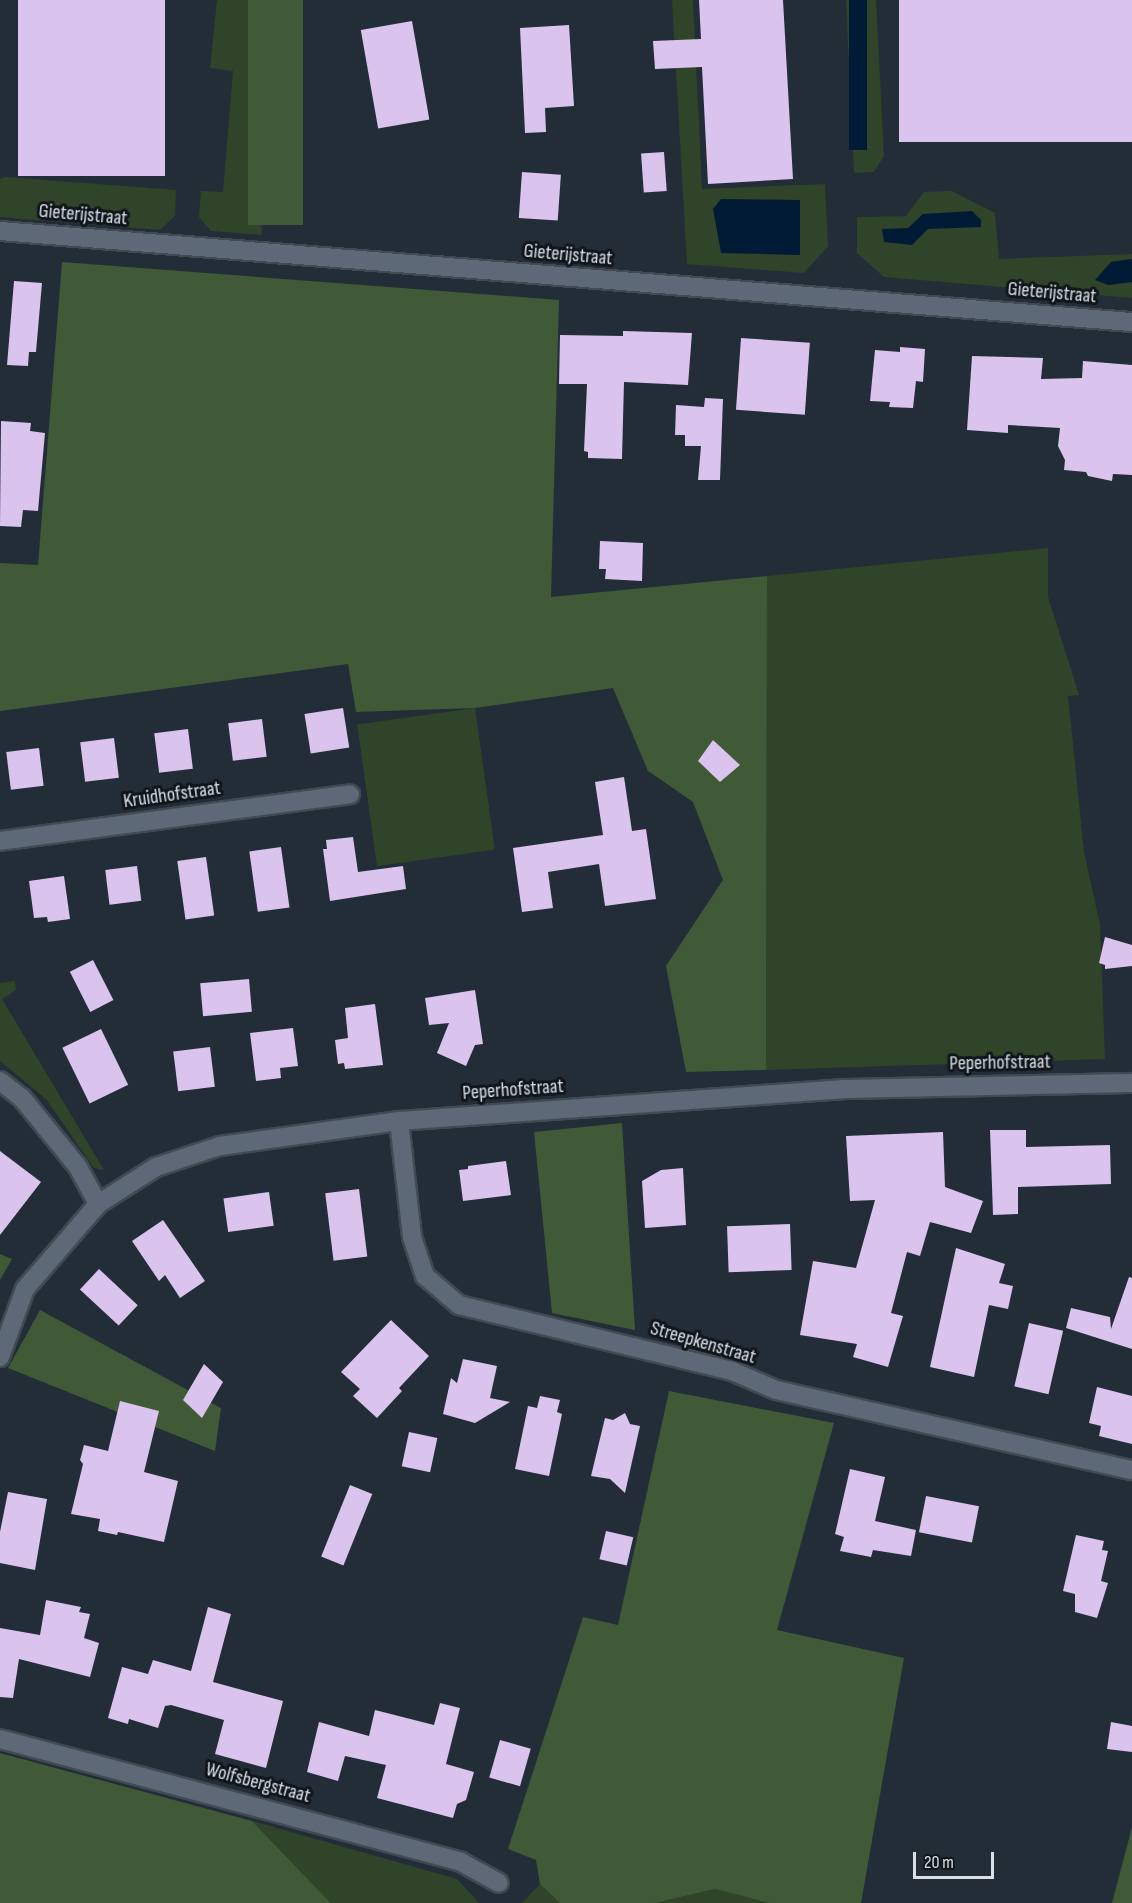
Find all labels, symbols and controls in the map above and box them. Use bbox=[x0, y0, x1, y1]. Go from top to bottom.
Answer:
street label: Gieterijstraat bbox=[38, 199, 128, 231]
street label: Gieterijstraat bbox=[523, 239, 613, 271]
street label: Gieterijstraat bbox=[1007, 277, 1097, 309]
street label: Kruidhofstraat bbox=[122, 776, 222, 814]
street label: Peperhofstraat bbox=[949, 1050, 1051, 1076]
street label: Peperhofstraat bbox=[462, 1074, 564, 1106]
street label: Streepkenstraat bbox=[648, 1317, 758, 1369]
street label: Wolfsbergstraat bbox=[203, 1758, 313, 1808]
scale bar bbox=[916, 1840, 997, 1878]
text: 20 m bbox=[924, 1852, 954, 1873]

